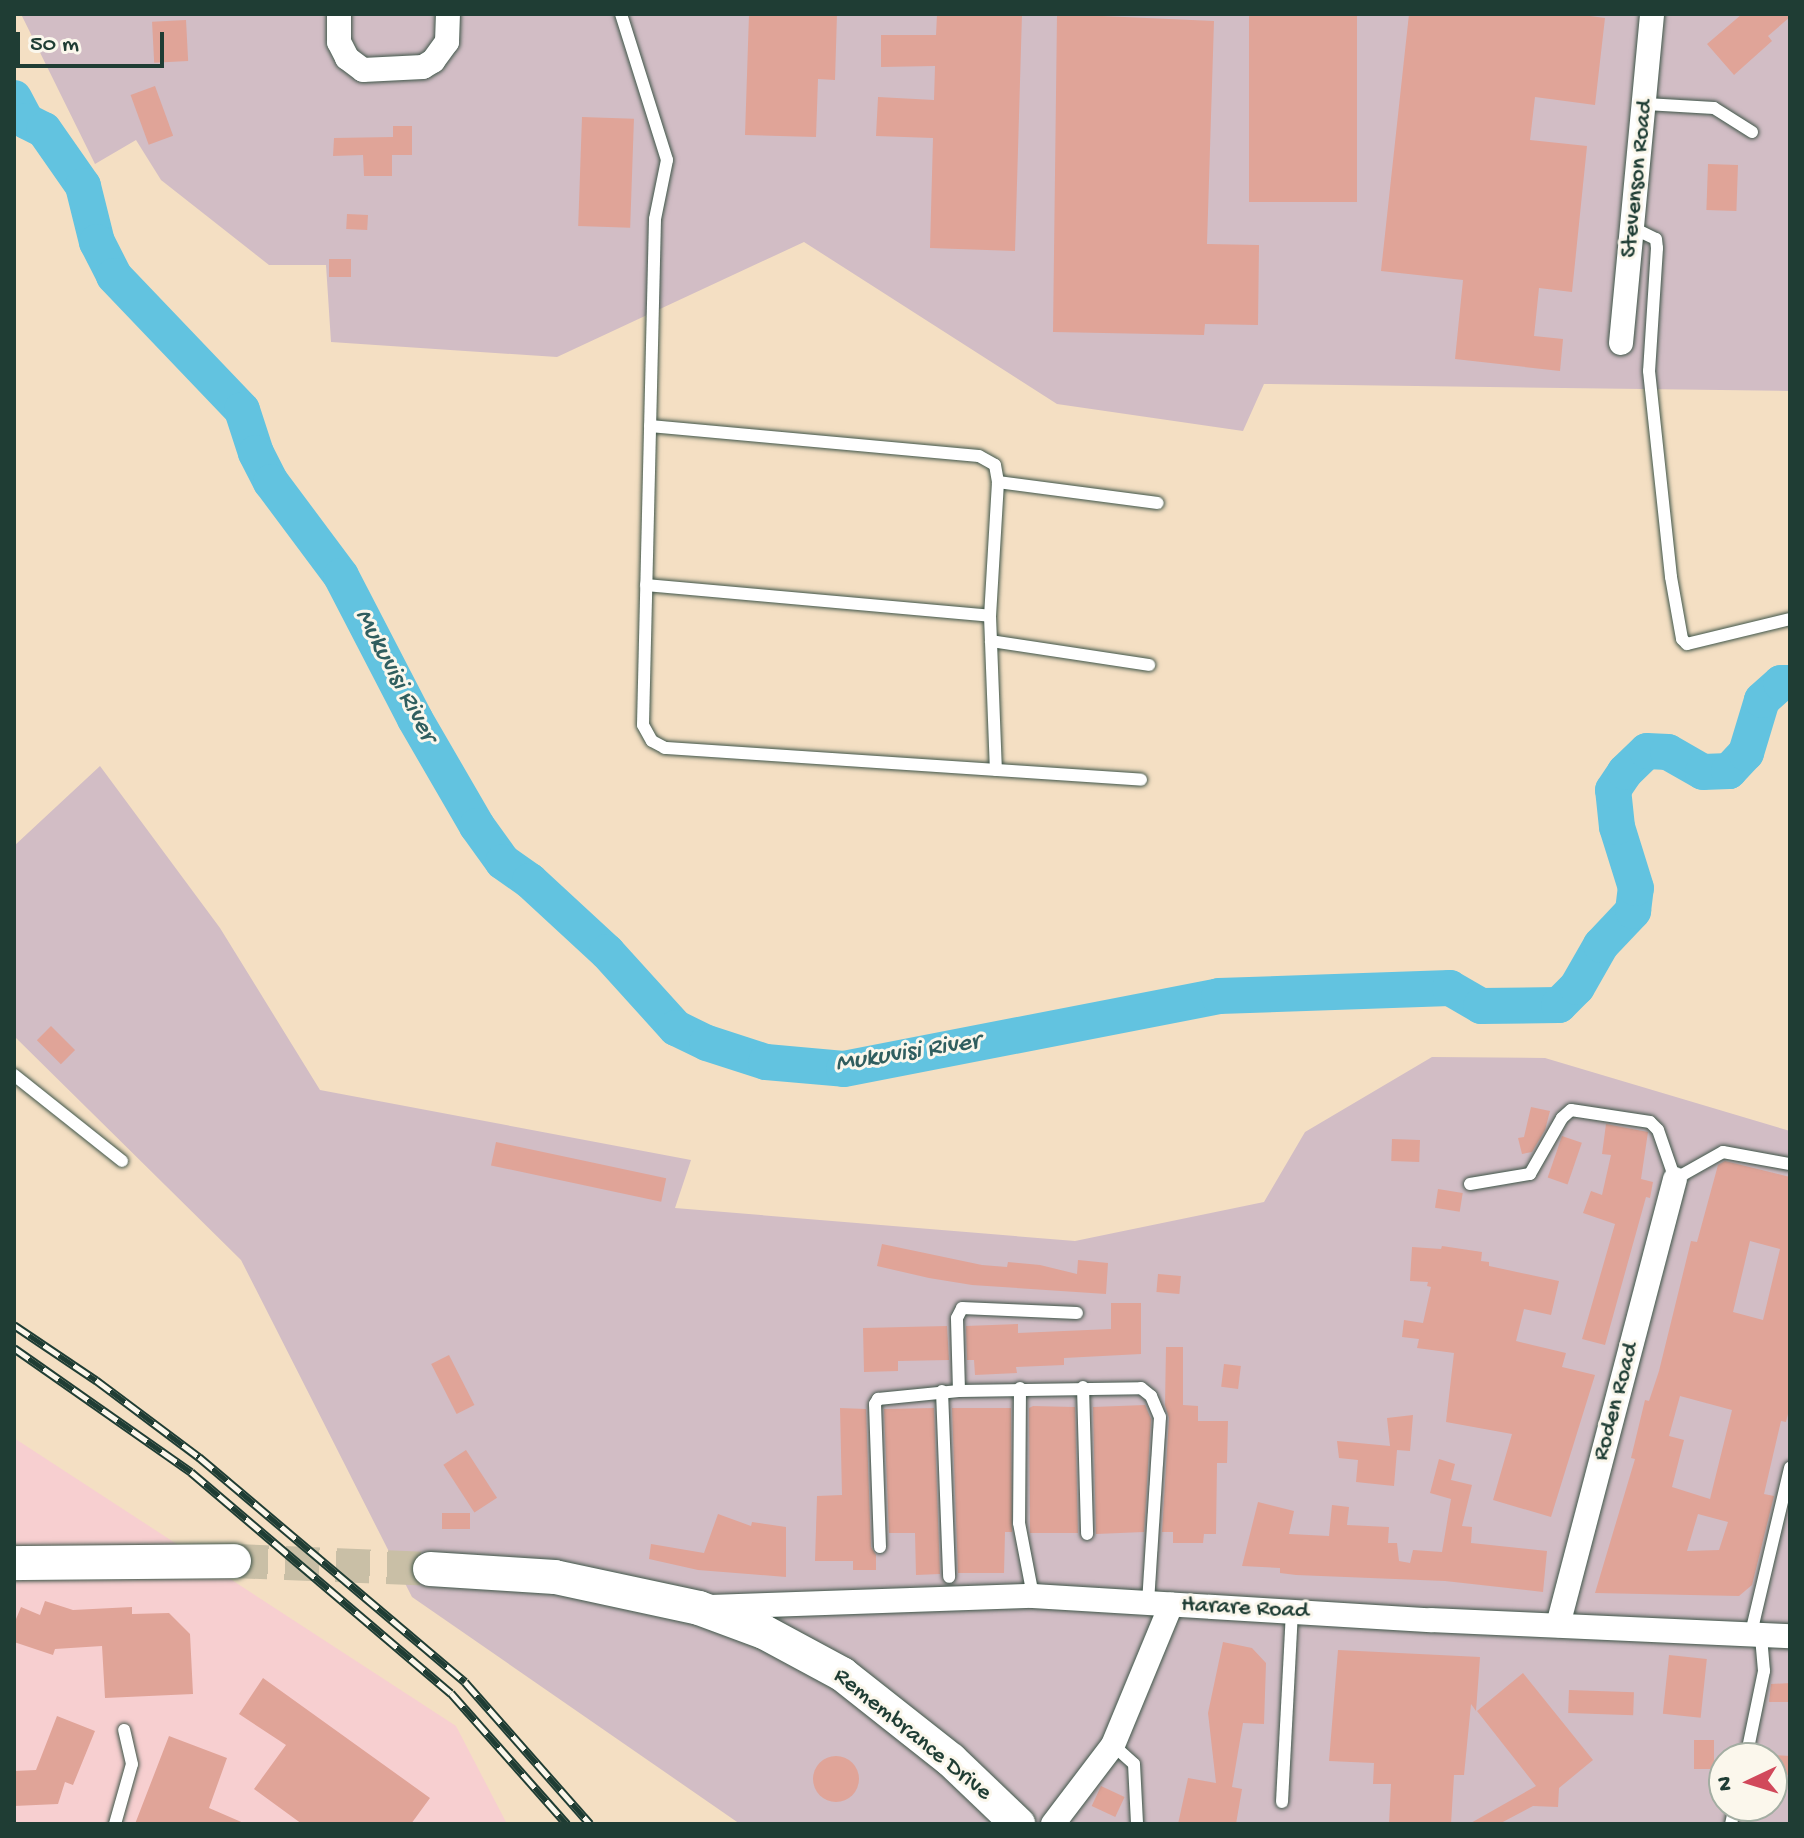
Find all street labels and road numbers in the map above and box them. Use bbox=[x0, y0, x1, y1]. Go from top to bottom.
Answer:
street label: Stevenson Road bbox=[1615, 99, 1661, 259]
street label: Roden Road bbox=[1587, 1340, 1647, 1464]
street label: Harare Road bbox=[1180, 1591, 1310, 1627]
street label: Remembrance Drive bbox=[827, 1662, 997, 1808]

